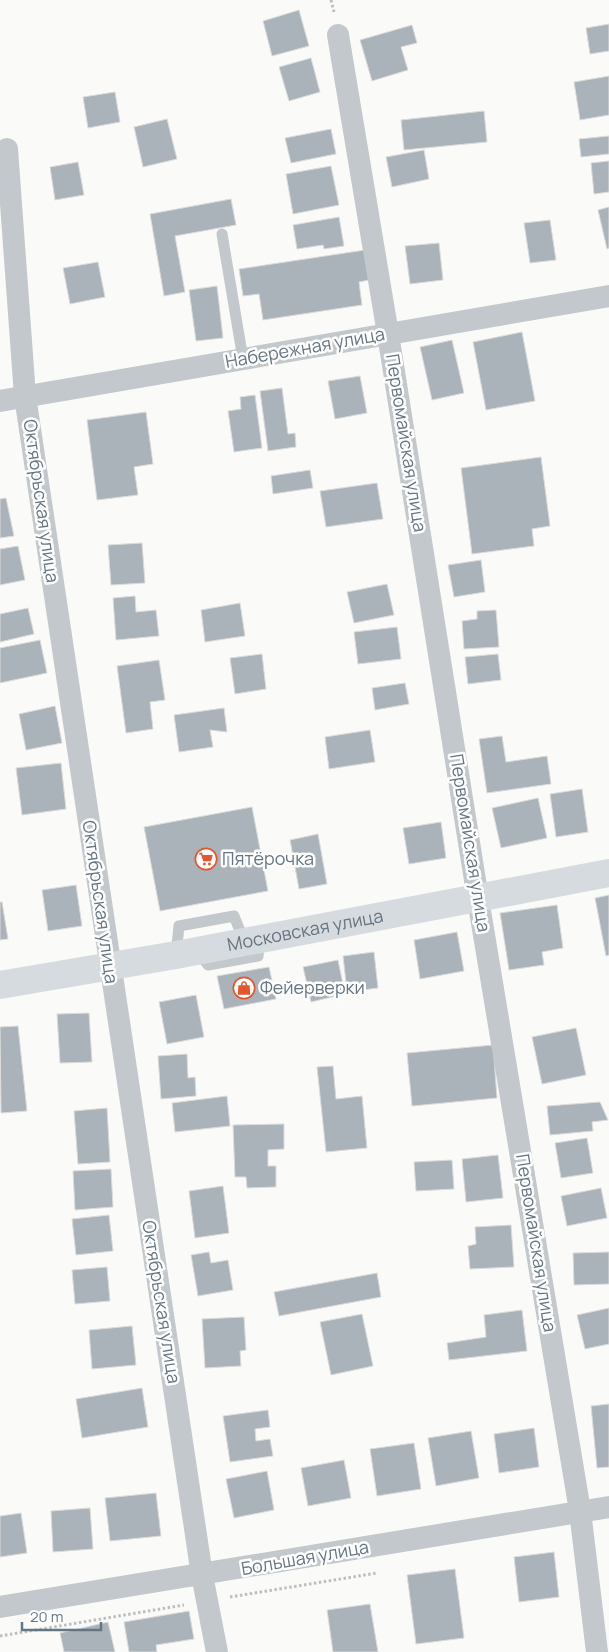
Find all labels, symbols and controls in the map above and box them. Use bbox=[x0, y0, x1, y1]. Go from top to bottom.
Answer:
street label: Набережная улица bbox=[223, 321, 387, 373]
street label: Первомайская улица bbox=[381, 352, 433, 534]
street label: Октябрьская улица bbox=[19, 418, 65, 584]
street label: Первомайская улица bbox=[445, 752, 497, 934]
street label: Октябрьская улица bbox=[78, 819, 124, 985]
place label: Пятёрочка bbox=[222, 846, 314, 870]
supermarket icon: Пятёрочка bbox=[194, 847, 218, 871]
street label: Московская улица bbox=[225, 903, 385, 956]
place label: Фейерверки bbox=[260, 975, 365, 999]
shop icon: Фейерверки bbox=[232, 976, 256, 1000]
street label: Первомайская улица bbox=[511, 1152, 563, 1334]
street label: Октябрьская улица bbox=[137, 1219, 187, 1385]
street label: Большая улица bbox=[239, 1534, 371, 1580]
scale bar bbox=[22, 1600, 101, 1632]
text: 20 m bbox=[30, 1606, 63, 1627]

